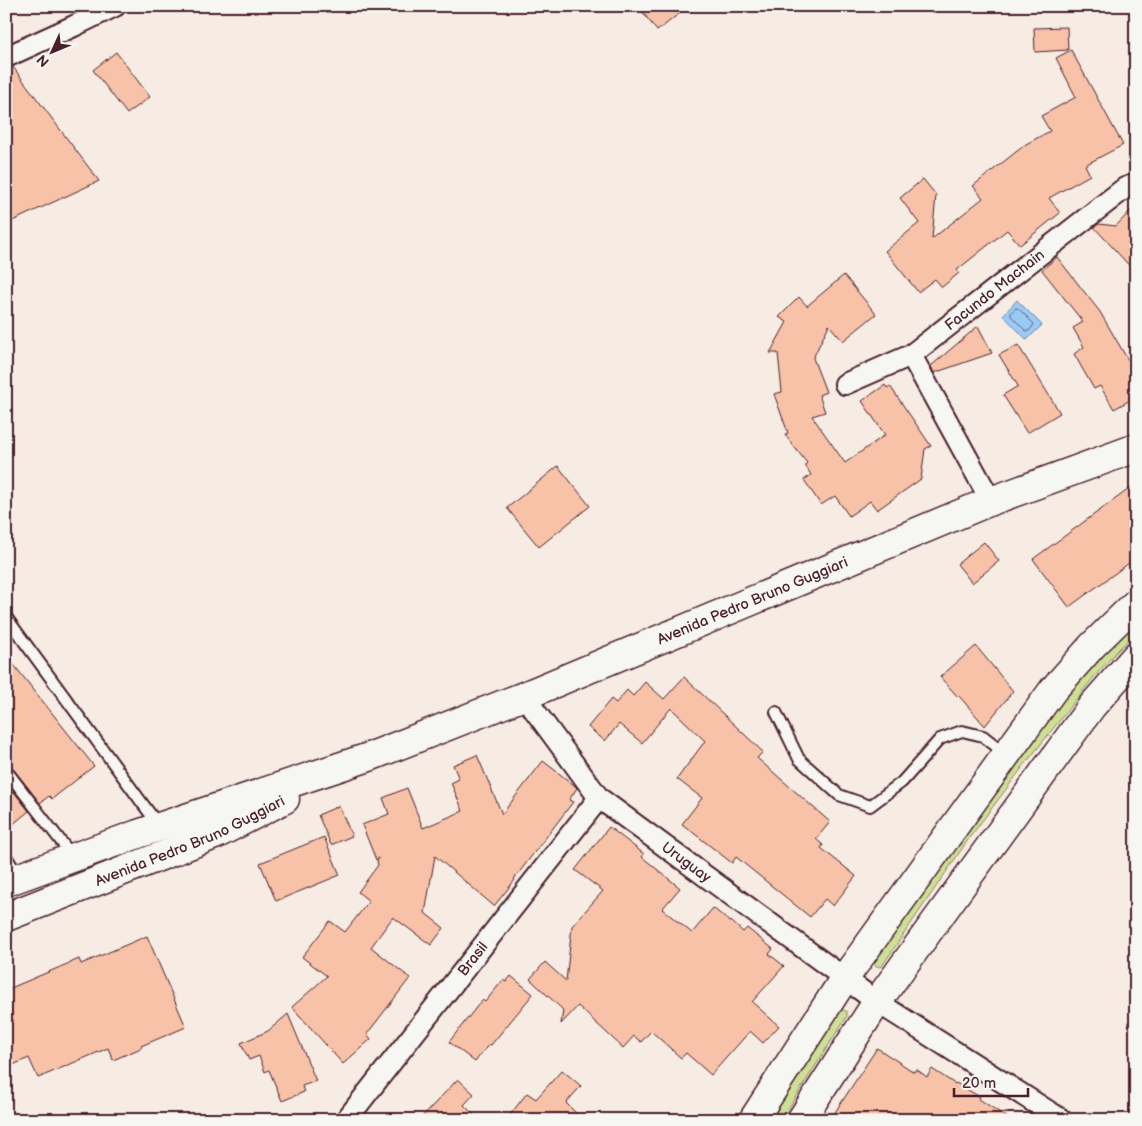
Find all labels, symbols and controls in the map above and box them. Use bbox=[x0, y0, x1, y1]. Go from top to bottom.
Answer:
north arrow bbox=[28, 28, 78, 78]
text: N bbox=[33, 51, 53, 70]
street label: Facundo Machain bbox=[941, 245, 1048, 335]
street label: Avenida Pedro Bruno Guggiari bbox=[654, 553, 851, 649]
street label: Avenida Pedro Bruno Guggiari bbox=[93, 792, 288, 891]
street label: Uruguay bbox=[657, 838, 715, 887]
street label: Brasil bbox=[454, 938, 492, 980]
scale bar bbox=[954, 1066, 1028, 1098]
text: 20 m bbox=[962, 1074, 996, 1093]

